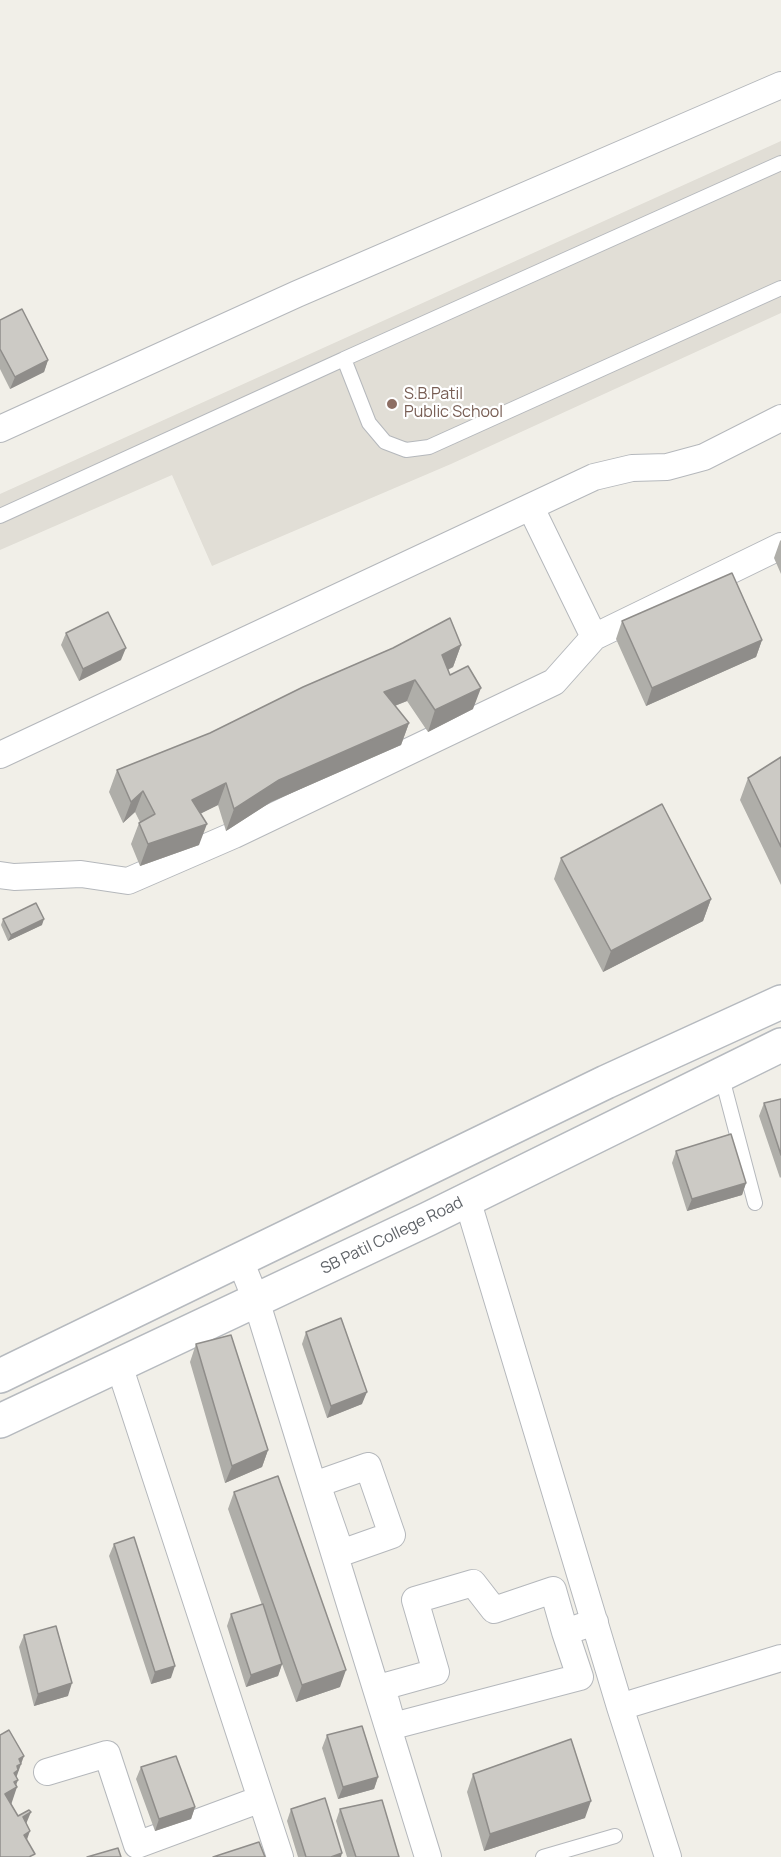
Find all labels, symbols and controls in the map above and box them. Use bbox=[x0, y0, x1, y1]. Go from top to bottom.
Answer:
place label: S.B.Patil Public School bbox=[404, 385, 503, 423]
marker: S.B.Patil Public School bbox=[385, 397, 399, 411]
street label: SB Patil College Road bbox=[318, 1193, 466, 1279]

